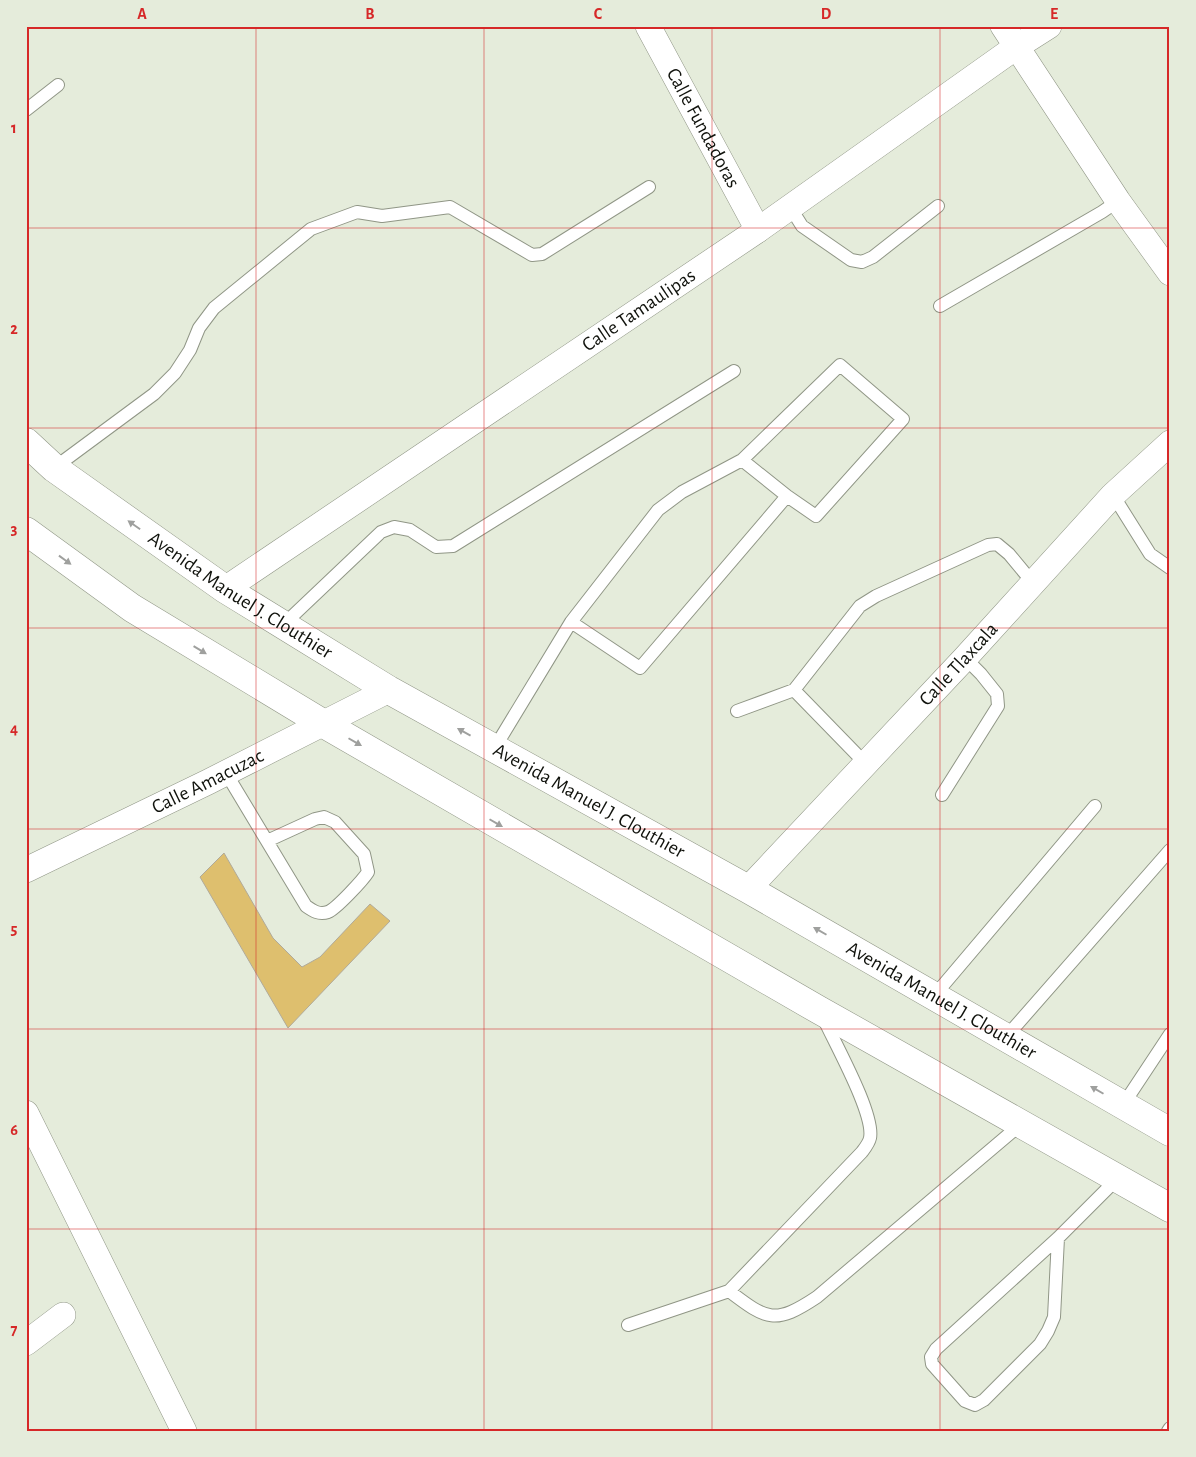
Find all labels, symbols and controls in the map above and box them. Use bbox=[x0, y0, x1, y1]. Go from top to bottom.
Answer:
text: A bbox=[137, 6, 147, 22]
text: B bbox=[365, 6, 375, 22]
text: C bbox=[594, 6, 603, 22]
text: D bbox=[821, 6, 832, 22]
text: E bbox=[1050, 6, 1058, 22]
street label: Calle Fundadoras bbox=[663, 65, 743, 191]
text: 1 bbox=[11, 120, 17, 136]
street label: Calle Tamaulipas bbox=[579, 265, 699, 355]
text: 2 bbox=[10, 321, 18, 337]
one-way arrow bbox=[127, 520, 141, 530]
text: 3 bbox=[11, 521, 18, 537]
street label: Avenida Manuel J. Clouthier bbox=[145, 528, 336, 663]
one-way arrow bbox=[58, 555, 72, 565]
street label: Calle Tlaxcala bbox=[916, 619, 1002, 710]
one-way arrow bbox=[194, 645, 207, 654]
text: 4 bbox=[10, 721, 18, 737]
one-way arrow bbox=[456, 728, 471, 736]
one-way arrow bbox=[348, 737, 362, 746]
street label: Avenida Manuel J. Clouthier bbox=[490, 740, 689, 862]
street label: Calle Amacuzac bbox=[149, 745, 267, 818]
one-way arrow bbox=[489, 819, 502, 828]
text: 5 bbox=[11, 921, 18, 937]
one-way arrow bbox=[813, 926, 826, 935]
street label: Avenida Manuel J. Clouthier bbox=[843, 938, 1040, 1063]
one-way arrow bbox=[1090, 1086, 1105, 1094]
text: 6 bbox=[10, 1122, 18, 1138]
text: 7 bbox=[11, 1322, 18, 1338]

